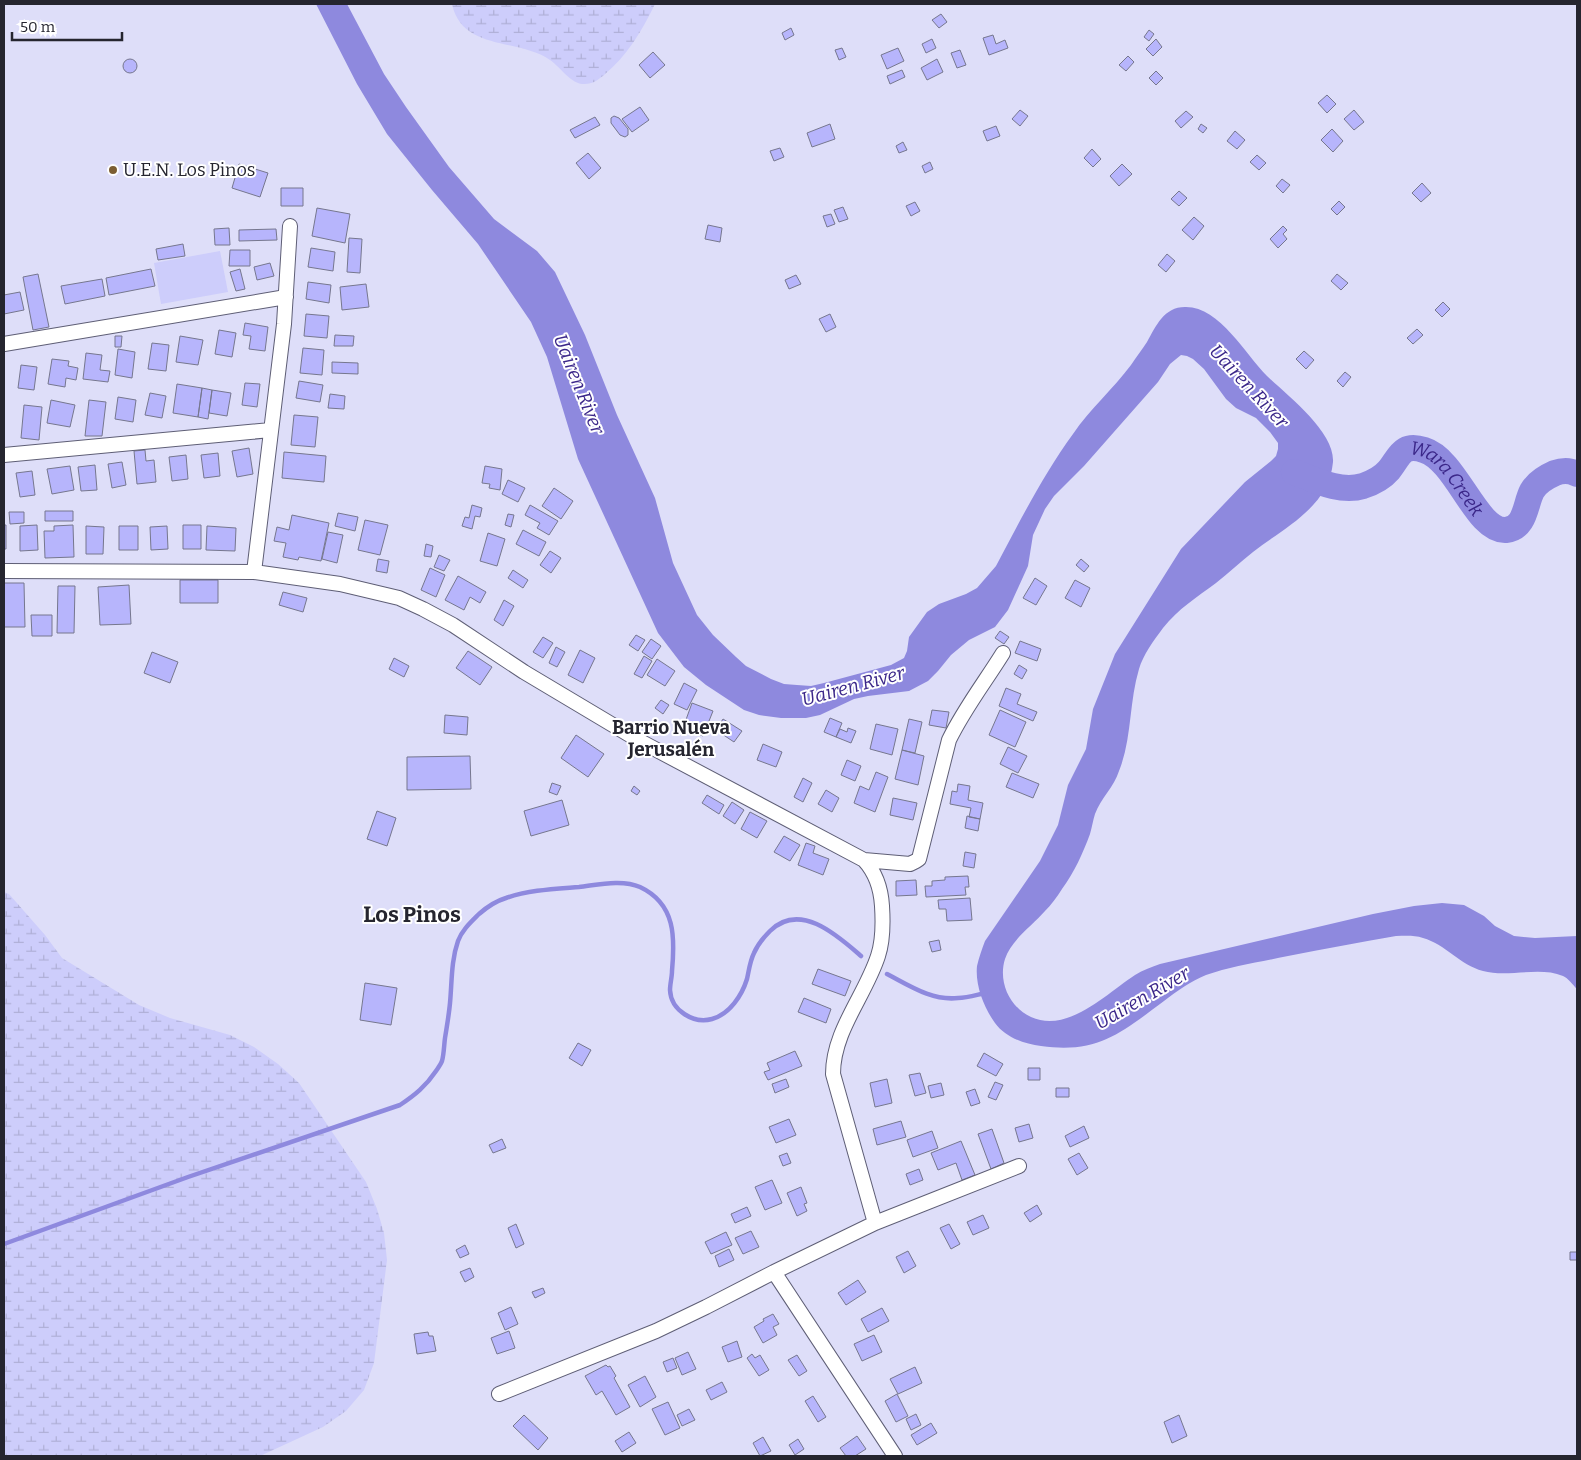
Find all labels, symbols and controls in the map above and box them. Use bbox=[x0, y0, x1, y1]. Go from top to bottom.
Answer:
scale bar bbox=[12, 10, 122, 42]
text: 50 m bbox=[20, 18, 56, 36]
place label: U.E.N. Los Pinos bbox=[123, 159, 255, 181]
marker: U.E.N. Los Pinos bbox=[107, 164, 119, 176]
water label: Uairen River bbox=[549, 331, 610, 439]
water label: Uairen River bbox=[1205, 339, 1294, 433]
water label: Wara Creek bbox=[1408, 436, 1489, 521]
water label: Uairen River bbox=[799, 661, 908, 711]
district label: Barrio Nueva Jerusalén bbox=[612, 716, 730, 761]
district label: Los Pinos bbox=[363, 901, 461, 928]
water label: Uairen River bbox=[1090, 961, 1195, 1034]

